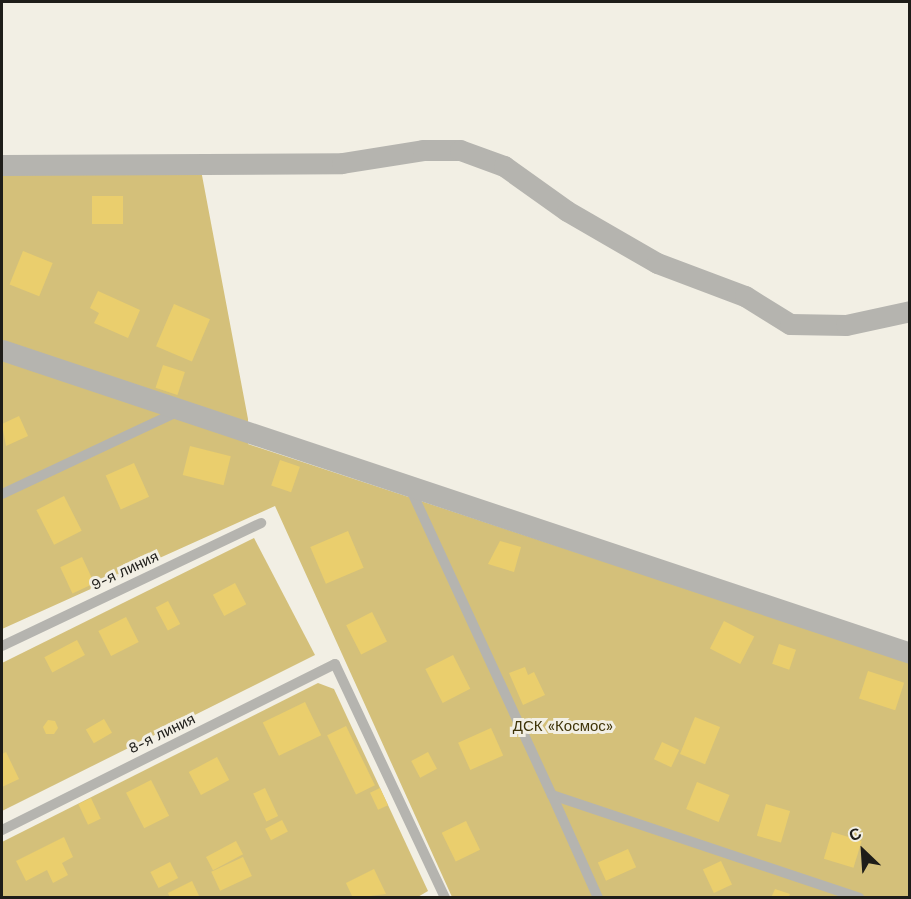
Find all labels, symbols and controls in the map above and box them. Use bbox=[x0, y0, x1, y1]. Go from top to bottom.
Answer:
street label: 9-я линия bbox=[89, 548, 161, 594]
street label: 8-я линия bbox=[126, 710, 198, 758]
park label: ДСК «Космос» bbox=[513, 718, 613, 736]
north arrow bbox=[833, 821, 893, 881]
text: С bbox=[846, 823, 864, 845]

